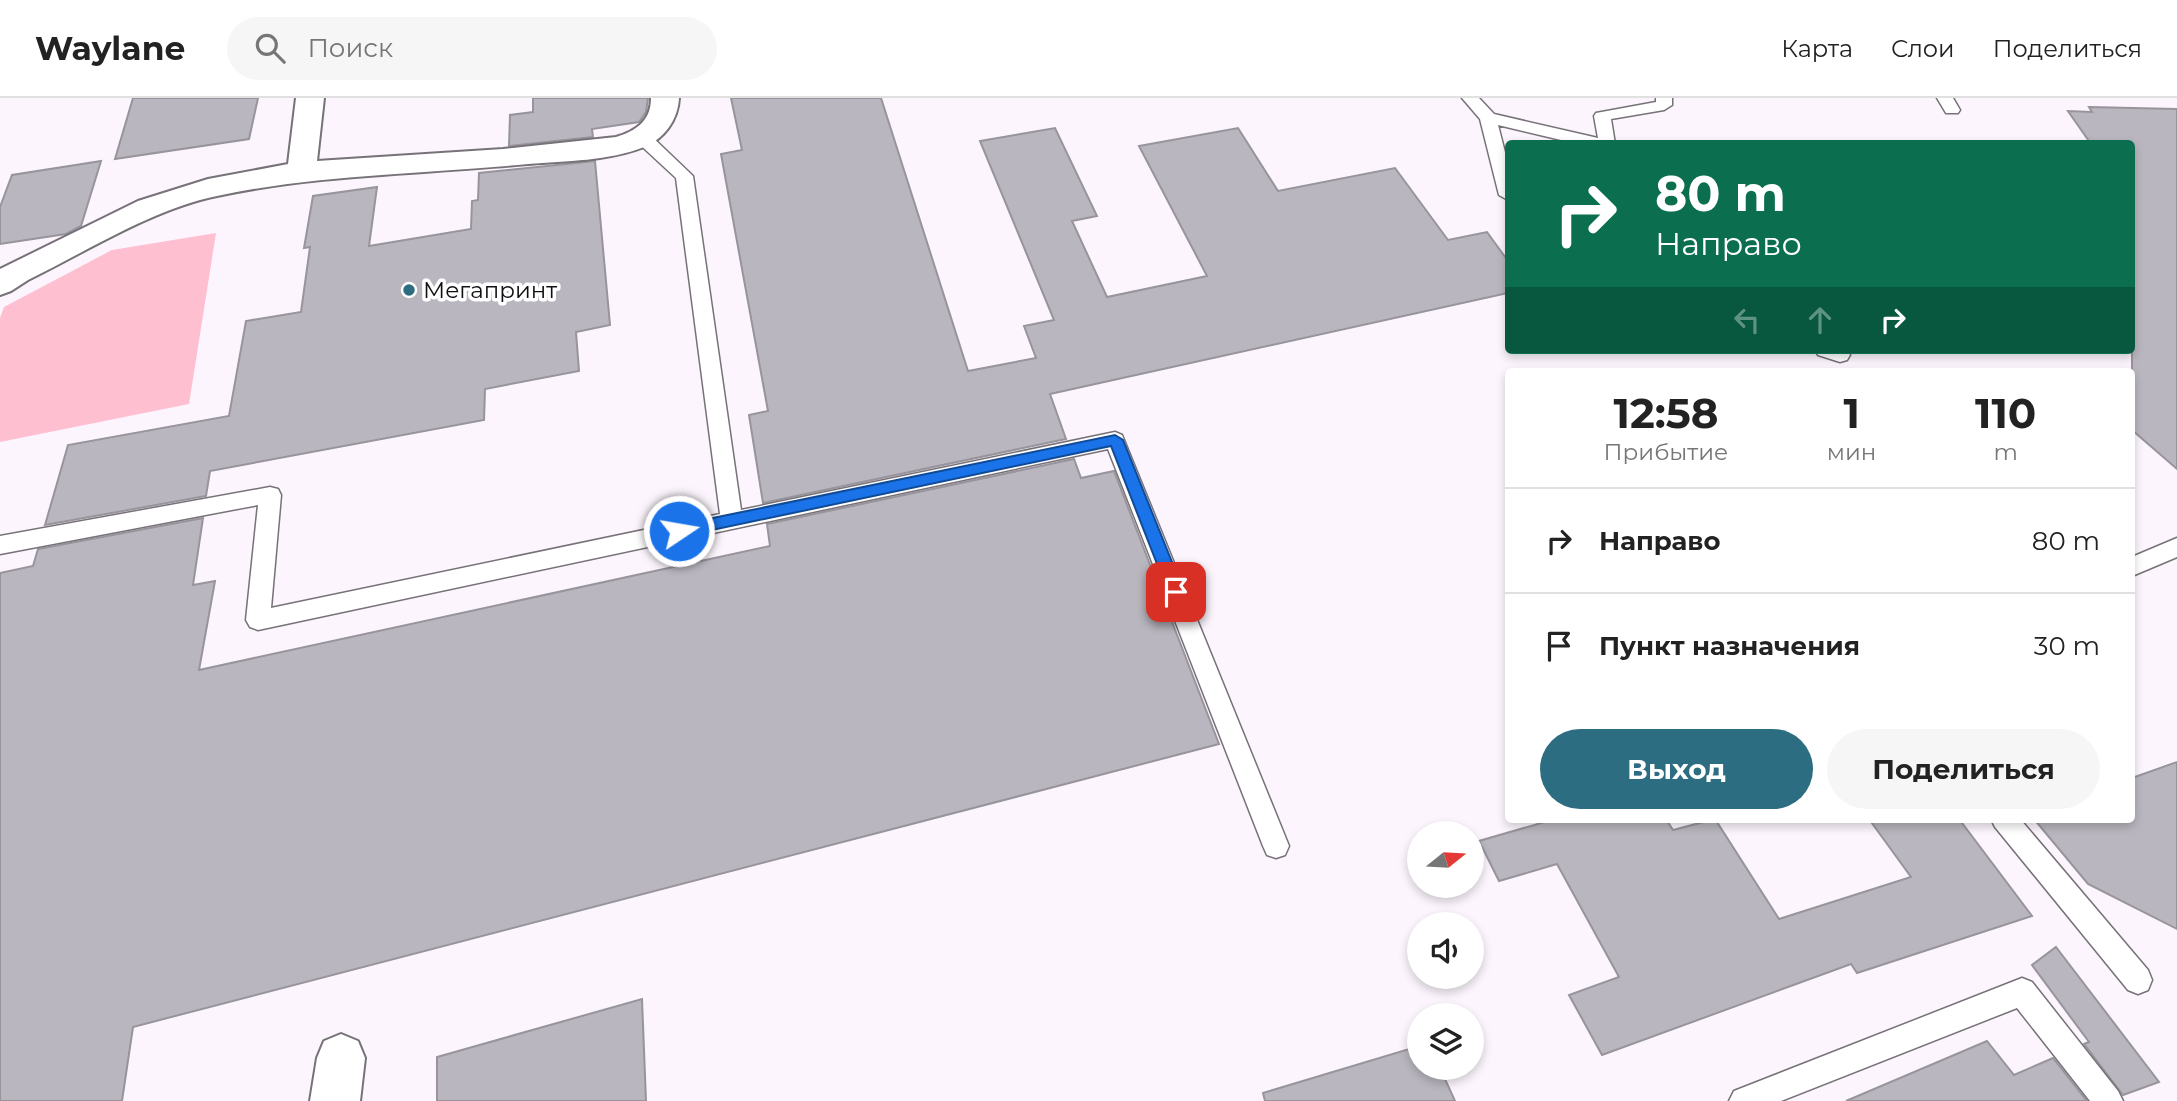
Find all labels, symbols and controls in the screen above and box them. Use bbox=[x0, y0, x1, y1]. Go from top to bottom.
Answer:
search box bbox=[227, 17, 717, 80]
text: Waylane bbox=[35, 28, 185, 68]
icon: search bbox=[251, 29, 289, 67]
text: Поиск bbox=[307, 32, 393, 64]
text: Карта bbox=[1781, 34, 1853, 63]
text: Слои bbox=[1891, 34, 1955, 63]
text: Поделиться bbox=[1993, 34, 2142, 63]
text: 80 m bbox=[1655, 164, 1786, 223]
icon: right bbox=[1540, 168, 1631, 259]
text: Направо bbox=[1655, 224, 1802, 263]
place label: Мегапринт bbox=[423, 276, 557, 304]
marker: Мегапринт bbox=[401, 282, 417, 298]
icon: left bbox=[1728, 301, 1766, 339]
icon: ahead bbox=[1801, 301, 1839, 339]
icon: right bbox=[1874, 301, 1912, 339]
text: 12:58 bbox=[1613, 387, 1718, 439]
text: 1 bbox=[1843, 387, 1860, 439]
text: 110 bbox=[1975, 387, 2036, 439]
text: Прибытие bbox=[1604, 438, 1728, 466]
text: мин bbox=[1827, 438, 1876, 466]
text: m bbox=[1993, 438, 2018, 466]
position arrow bbox=[642, 494, 716, 568]
icon: right bbox=[1540, 522, 1578, 560]
text: Направо bbox=[1599, 525, 1720, 557]
text: 80 m bbox=[2032, 525, 2100, 557]
pin bbox=[1146, 562, 1206, 622]
icon: arrive bbox=[1157, 573, 1195, 611]
icon: arrive bbox=[1540, 627, 1578, 665]
text: Пункт назначения bbox=[1599, 630, 1860, 662]
text: 30 m bbox=[2034, 630, 2100, 662]
button: Выход bbox=[1540, 729, 1813, 809]
button: Поделиться bbox=[1827, 729, 2100, 809]
north arrow bbox=[1407, 821, 1484, 898]
map controls bbox=[1407, 821, 1484, 1080]
button: sound bbox=[1407, 912, 1484, 989]
button: layers bbox=[1407, 1003, 1484, 1080]

